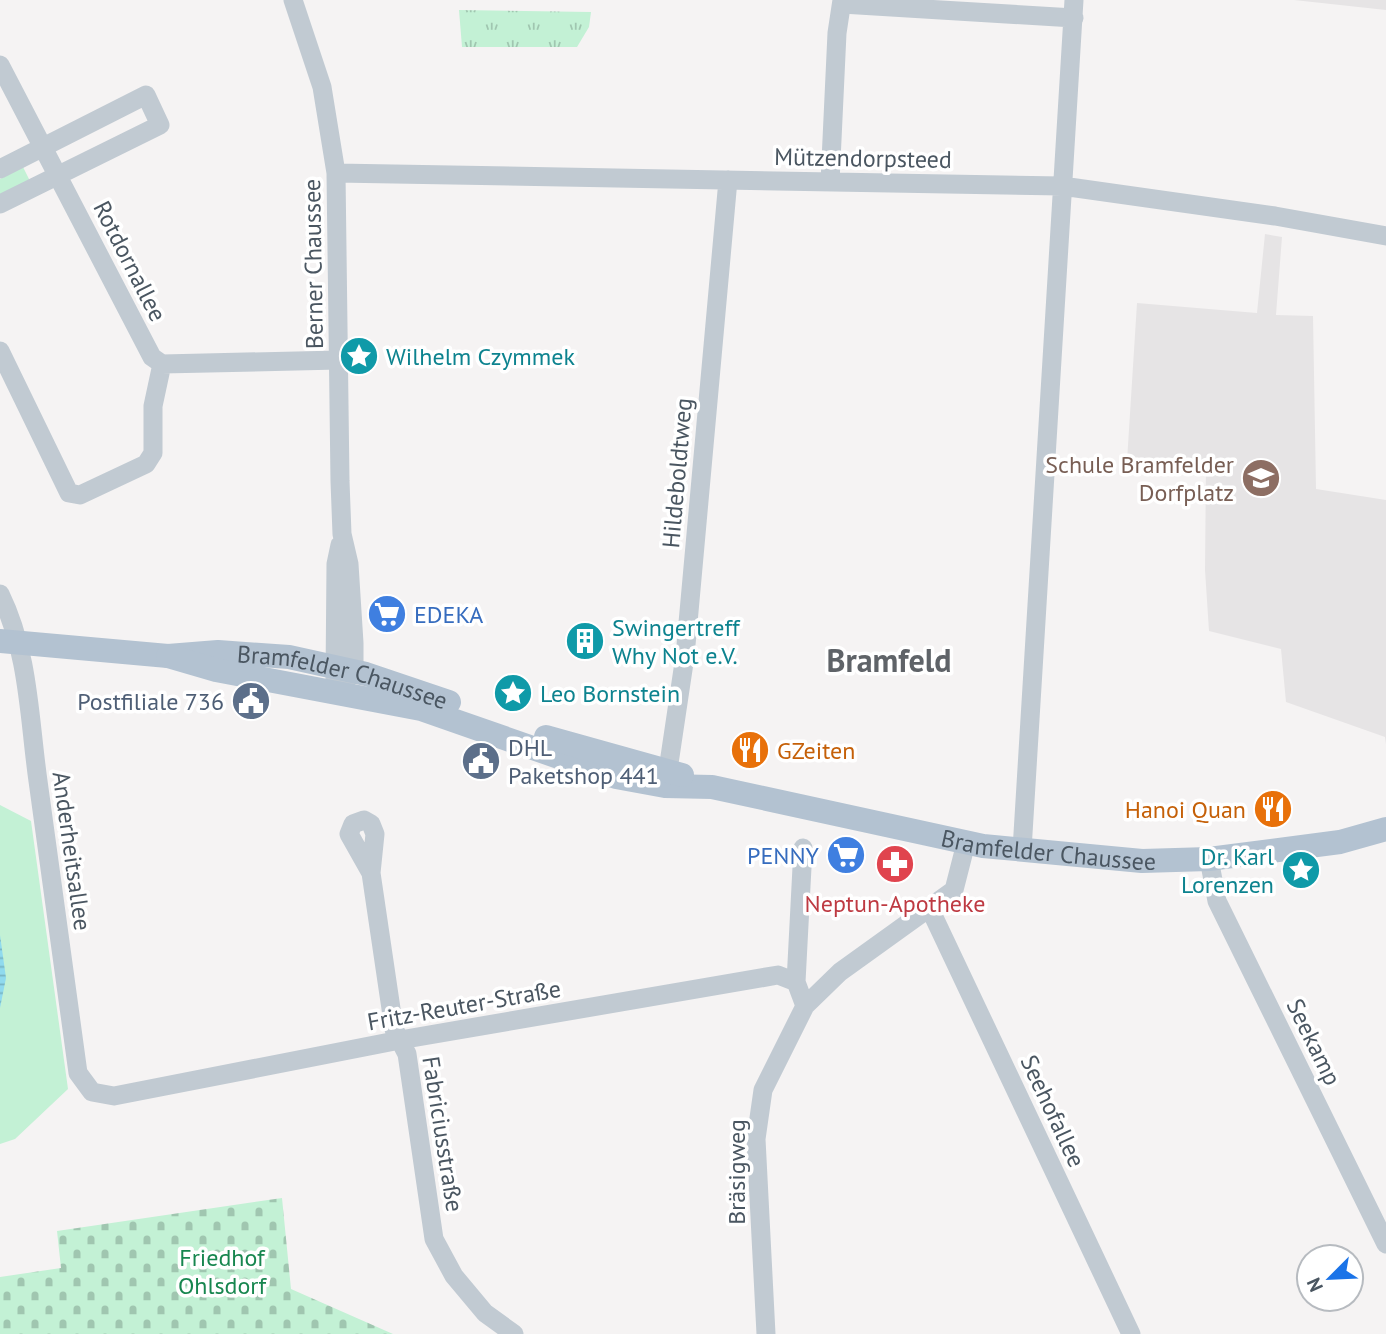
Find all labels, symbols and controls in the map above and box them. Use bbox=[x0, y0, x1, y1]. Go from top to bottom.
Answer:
street label: Mützendorpsteed bbox=[774, 141, 952, 175]
street label: Berner Chaussee bbox=[296, 179, 330, 349]
street label: Rotdornallee bbox=[86, 195, 174, 327]
place icon: Wilhelm Czymmek bbox=[338, 335, 380, 377]
place label: Wilhelm Czymmek bbox=[386, 341, 576, 372]
street label: Hildeboldtweg bbox=[655, 397, 699, 549]
place label: Schule Bramfelder Dorfplatz bbox=[1045, 449, 1234, 508]
school or university icon: Schule Bramfelder Dorfplatz bbox=[1240, 457, 1282, 499]
supermarket icon: EDEKA bbox=[366, 593, 408, 635]
place label: EDEKA bbox=[414, 599, 483, 630]
place label: Swingertreff Why Not e.V. bbox=[612, 612, 741, 671]
building icon: Swingertreff Why Not e.V. bbox=[564, 620, 606, 662]
street label: Bramfelder Chaussee bbox=[236, 638, 452, 716]
district label: Bramfeld bbox=[827, 639, 951, 681]
place icon: Leo Bornstein bbox=[492, 672, 534, 714]
place label: Leo Bornstein bbox=[540, 678, 680, 709]
public building icon: Postfiliale 736 bbox=[230, 680, 272, 722]
place label: Postfiliale 736 bbox=[77, 686, 224, 717]
restaurant icon: GZeiten bbox=[729, 729, 771, 771]
place label: DHL Paketshop 441 bbox=[508, 732, 659, 791]
place label: GZeiten bbox=[777, 735, 855, 766]
public building icon: DHL Paketshop 441 bbox=[460, 740, 502, 782]
street label: Anderheitsallee bbox=[45, 769, 99, 933]
restaurant icon: Hanoi Quan bbox=[1252, 788, 1294, 830]
place label: Hanoi Quan bbox=[1125, 794, 1246, 825]
street label: Bramfelder Chaussee bbox=[938, 822, 1156, 877]
supermarket icon: PENNY bbox=[825, 834, 867, 876]
place label: PENNY bbox=[747, 840, 820, 871]
place label: Dr. Karl Lorenzen bbox=[1181, 841, 1274, 900]
pharmacy icon: Neptun-Apotheke bbox=[874, 843, 916, 885]
place icon: Dr. Karl Lorenzen bbox=[1280, 849, 1322, 891]
place label: Neptun-Apotheke bbox=[805, 888, 985, 919]
street label: Fritz-Reuter-Straße bbox=[365, 973, 563, 1037]
street label: Seekamp bbox=[1280, 994, 1348, 1090]
street label: Seehofallee bbox=[1014, 1050, 1092, 1172]
street label: Fabriciusstraße bbox=[415, 1054, 471, 1214]
street label: Bräsigweg bbox=[721, 1119, 752, 1225]
park label: Friedhof Ohlsdorf bbox=[178, 1242, 267, 1301]
north arrow bbox=[1295, 1243, 1365, 1313]
text: N bbox=[1301, 1274, 1328, 1295]

